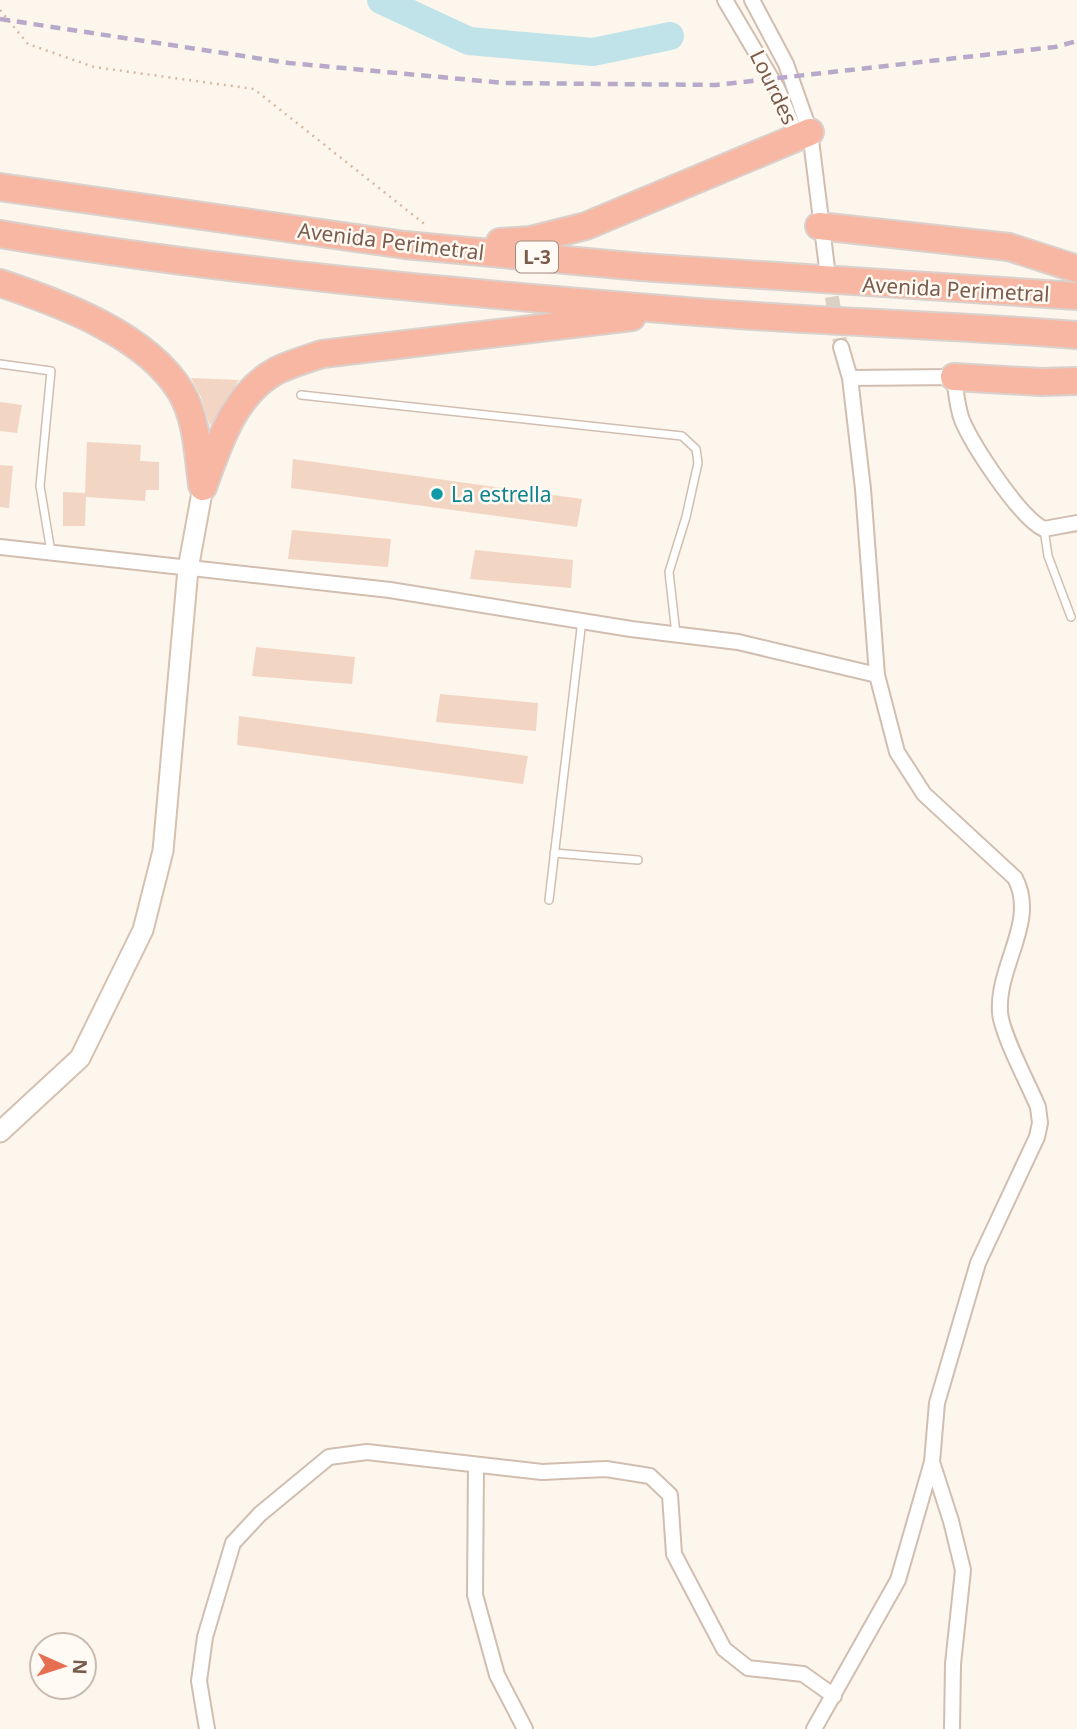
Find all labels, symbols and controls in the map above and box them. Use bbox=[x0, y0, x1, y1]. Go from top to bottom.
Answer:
street label: Lourdes bbox=[744, 45, 804, 129]
street label: Avenida Perimetral bbox=[296, 216, 486, 266]
road number: L-3 bbox=[516, 242, 558, 272]
street label: Avenida Perimetral bbox=[862, 270, 1050, 308]
place label: La estrella bbox=[451, 480, 551, 508]
marker: La estrella bbox=[429, 486, 445, 502]
north arrow bbox=[28, 1631, 98, 1701]
text: N bbox=[67, 1658, 93, 1675]

